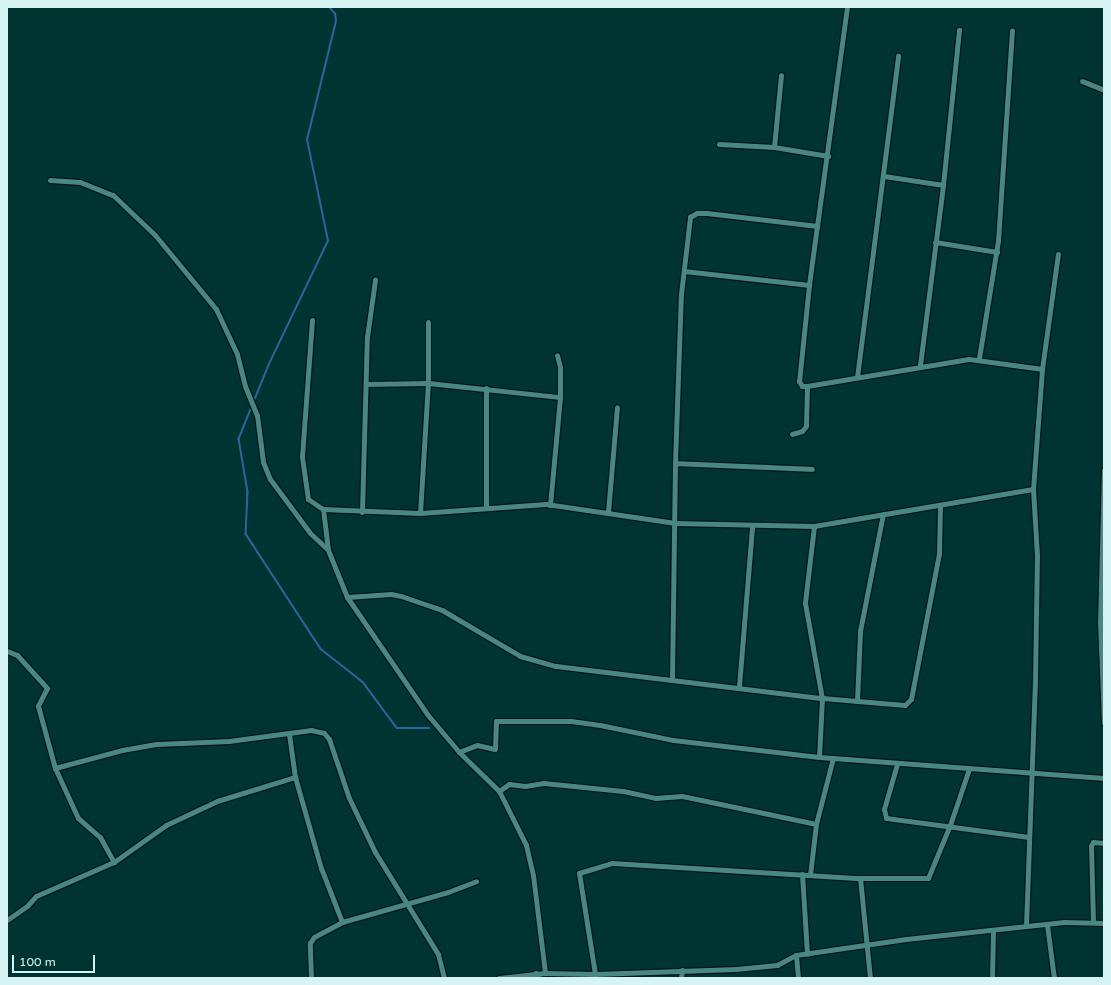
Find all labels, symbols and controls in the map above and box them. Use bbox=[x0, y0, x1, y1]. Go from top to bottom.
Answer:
scale bar bbox=[14, 947, 97, 973]
text: 100 m bbox=[19, 955, 56, 969]

